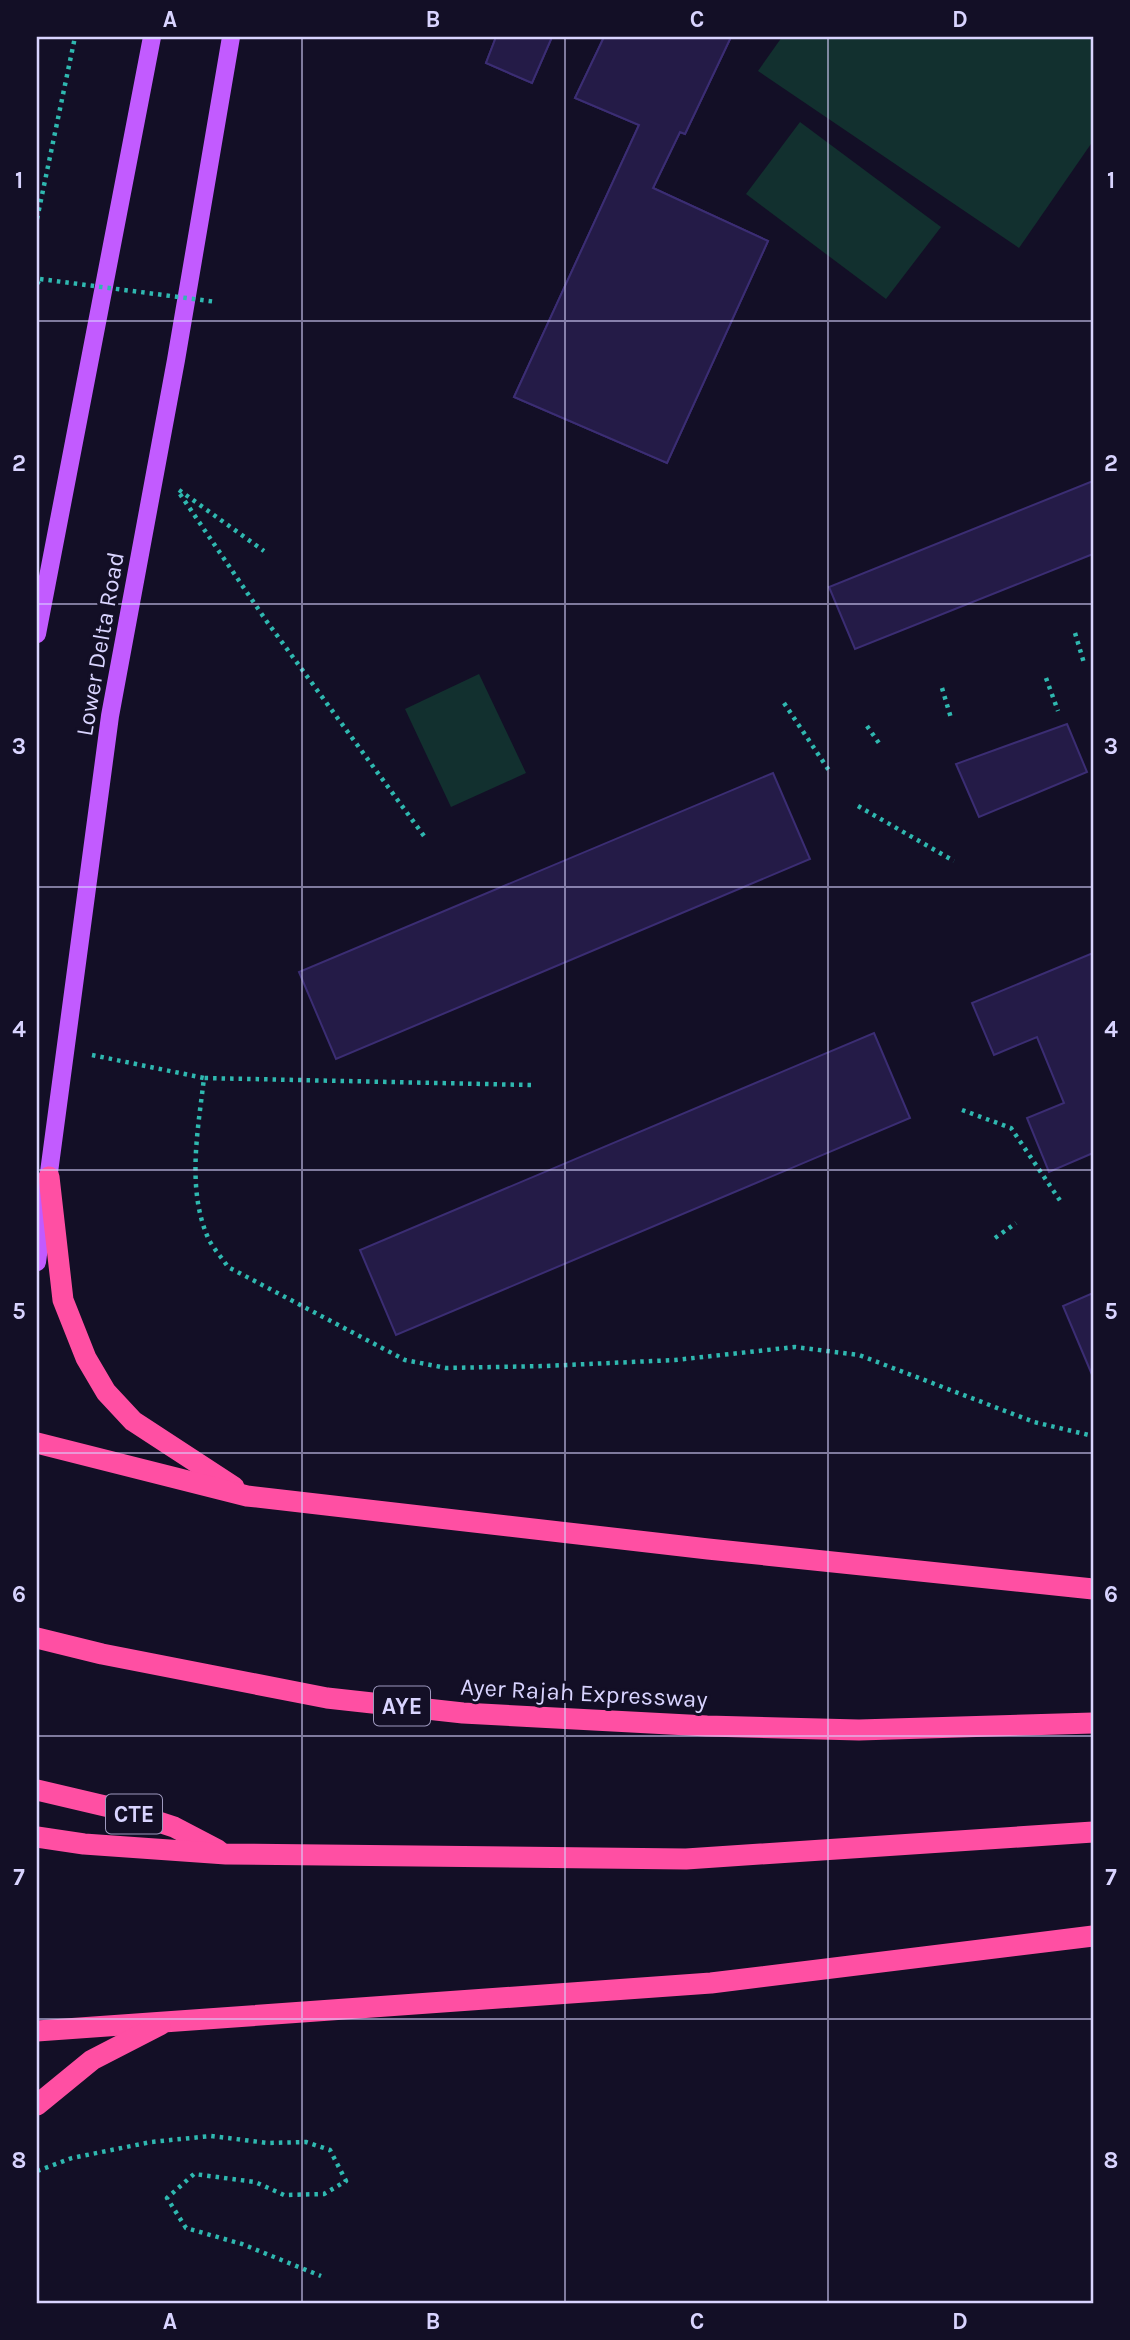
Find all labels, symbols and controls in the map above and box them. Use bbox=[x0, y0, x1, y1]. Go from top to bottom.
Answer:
text: A bbox=[163, 6, 177, 33]
text: B bbox=[426, 6, 440, 33]
text: C bbox=[690, 6, 704, 33]
text: D bbox=[952, 6, 968, 33]
text: 1 bbox=[15, 167, 23, 194]
text: 1 bbox=[1107, 167, 1115, 194]
text: 2 bbox=[12, 450, 26, 477]
text: 2 bbox=[1104, 450, 1118, 477]
street label: Lower Delta Road bbox=[70, 550, 130, 738]
text: 3 bbox=[12, 733, 26, 760]
text: 3 bbox=[1104, 733, 1118, 760]
text: 4 bbox=[12, 1016, 26, 1043]
text: 4 bbox=[1104, 1016, 1118, 1043]
text: 5 bbox=[12, 1298, 26, 1325]
text: 5 bbox=[1104, 1298, 1118, 1325]
text: 6 bbox=[12, 1581, 26, 1608]
text: 6 bbox=[1104, 1581, 1118, 1608]
street label: Ayer Rajah Expressway bbox=[460, 1673, 708, 1713]
road number: AYE bbox=[374, 1686, 430, 1726]
road number: CTE bbox=[106, 1795, 162, 1834]
text: 7 bbox=[13, 1864, 25, 1891]
text: 7 bbox=[1105, 1864, 1117, 1891]
text: 8 bbox=[12, 2147, 26, 2174]
text: 8 bbox=[1104, 2147, 1118, 2174]
text: A bbox=[163, 2308, 177, 2335]
text: B bbox=[426, 2308, 440, 2335]
text: C bbox=[690, 2308, 704, 2335]
text: D bbox=[952, 2308, 968, 2335]

